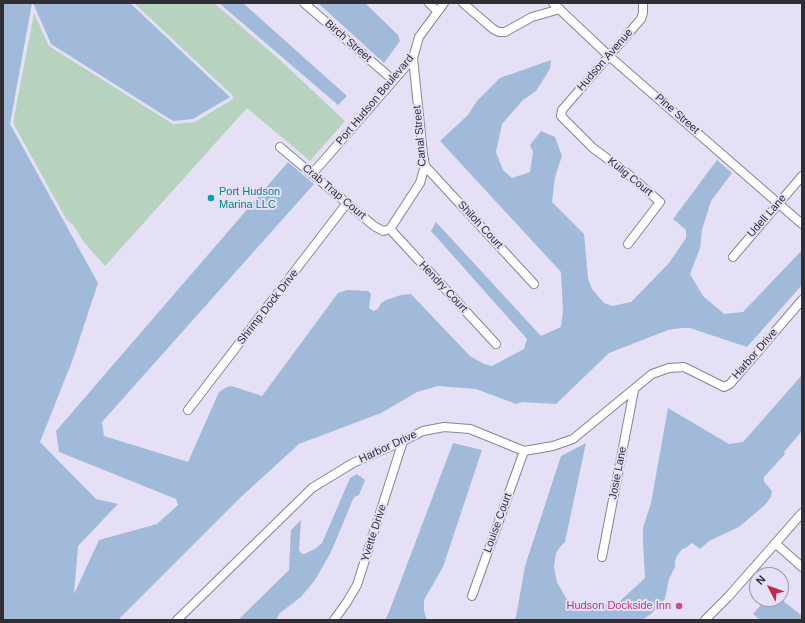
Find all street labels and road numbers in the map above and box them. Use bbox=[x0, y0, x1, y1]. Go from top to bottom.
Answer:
street label: Birch Street bbox=[322, 17, 374, 65]
street label: Hudson Avenue bbox=[574, 26, 636, 94]
street label: Port Hudson Boulevard bbox=[333, 52, 417, 148]
street label: Pine Street bbox=[652, 91, 702, 137]
street label: Canal Street bbox=[411, 105, 429, 167]
street label: Kulig Court bbox=[605, 155, 655, 199]
street label: Crab Trap Court bbox=[299, 162, 369, 222]
street label: Udell Lane bbox=[745, 192, 789, 240]
street label: Shiloh Court bbox=[455, 198, 505, 252]
street label: Hendry Court bbox=[416, 259, 470, 315]
street label: Shrimp Dock Drive bbox=[235, 267, 301, 347]
street label: Harbor Drive bbox=[730, 326, 780, 382]
street label: Harbor Drive bbox=[357, 428, 419, 466]
street label: Josie Lane bbox=[606, 446, 630, 500]
street label: Louise Court bbox=[481, 491, 515, 555]
street label: Yvette Drive bbox=[359, 503, 389, 563]

